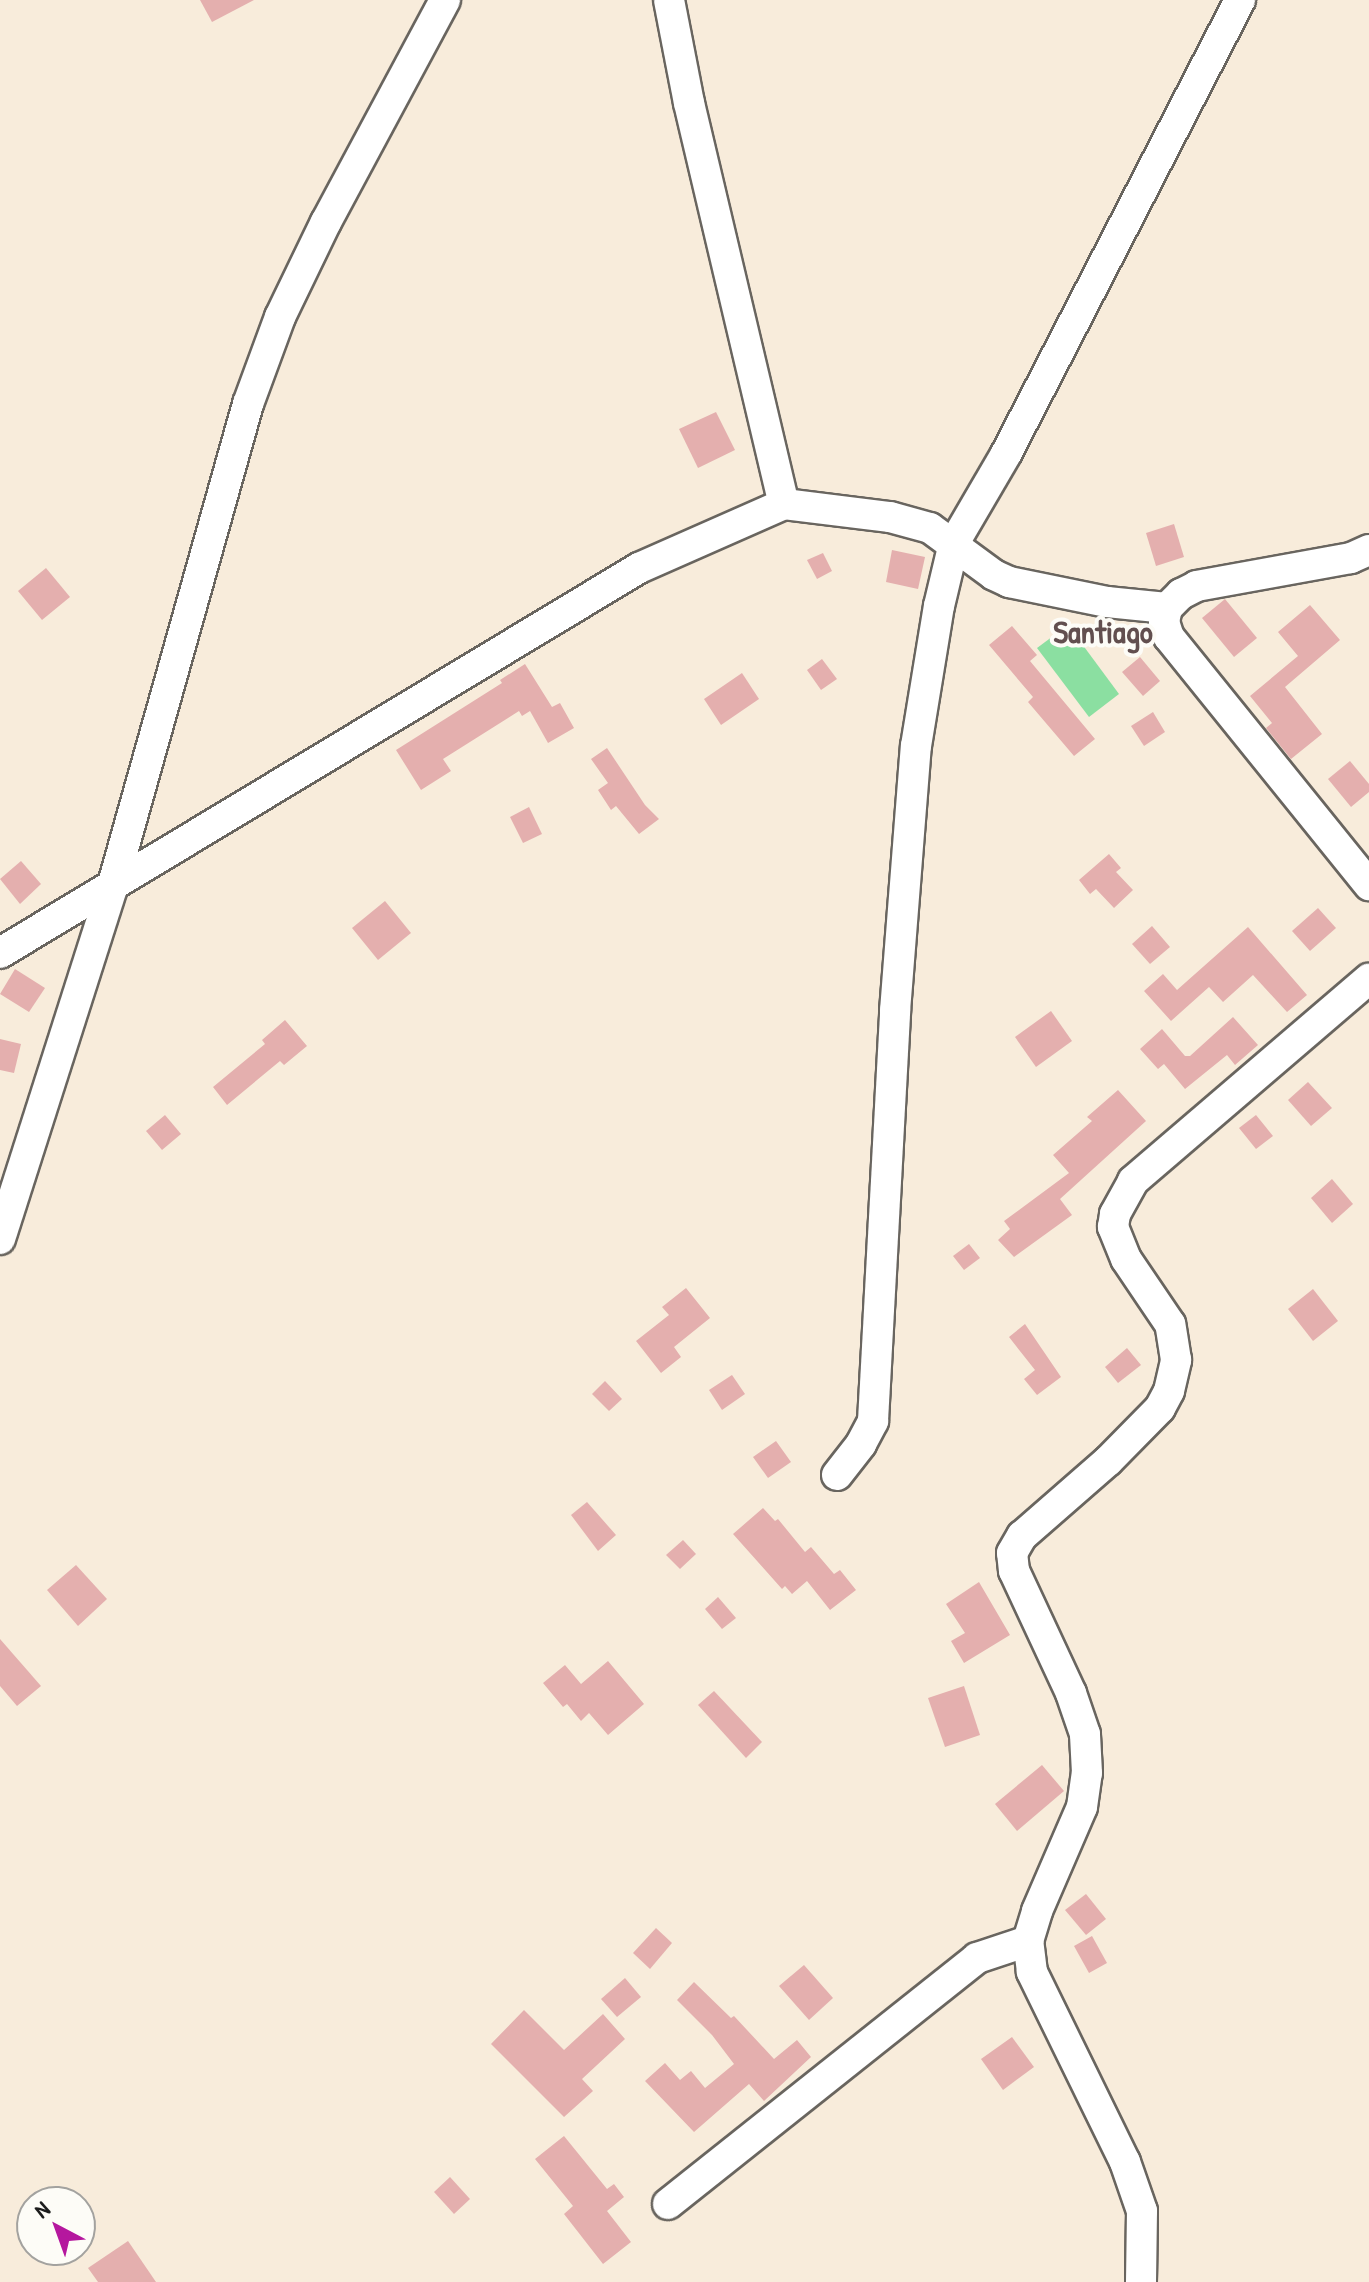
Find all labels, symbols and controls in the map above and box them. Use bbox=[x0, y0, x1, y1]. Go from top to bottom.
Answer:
district label: Santiago bbox=[1053, 613, 1153, 651]
north arrow bbox=[16, 2186, 96, 2266]
text: N bbox=[27, 2194, 56, 2225]

